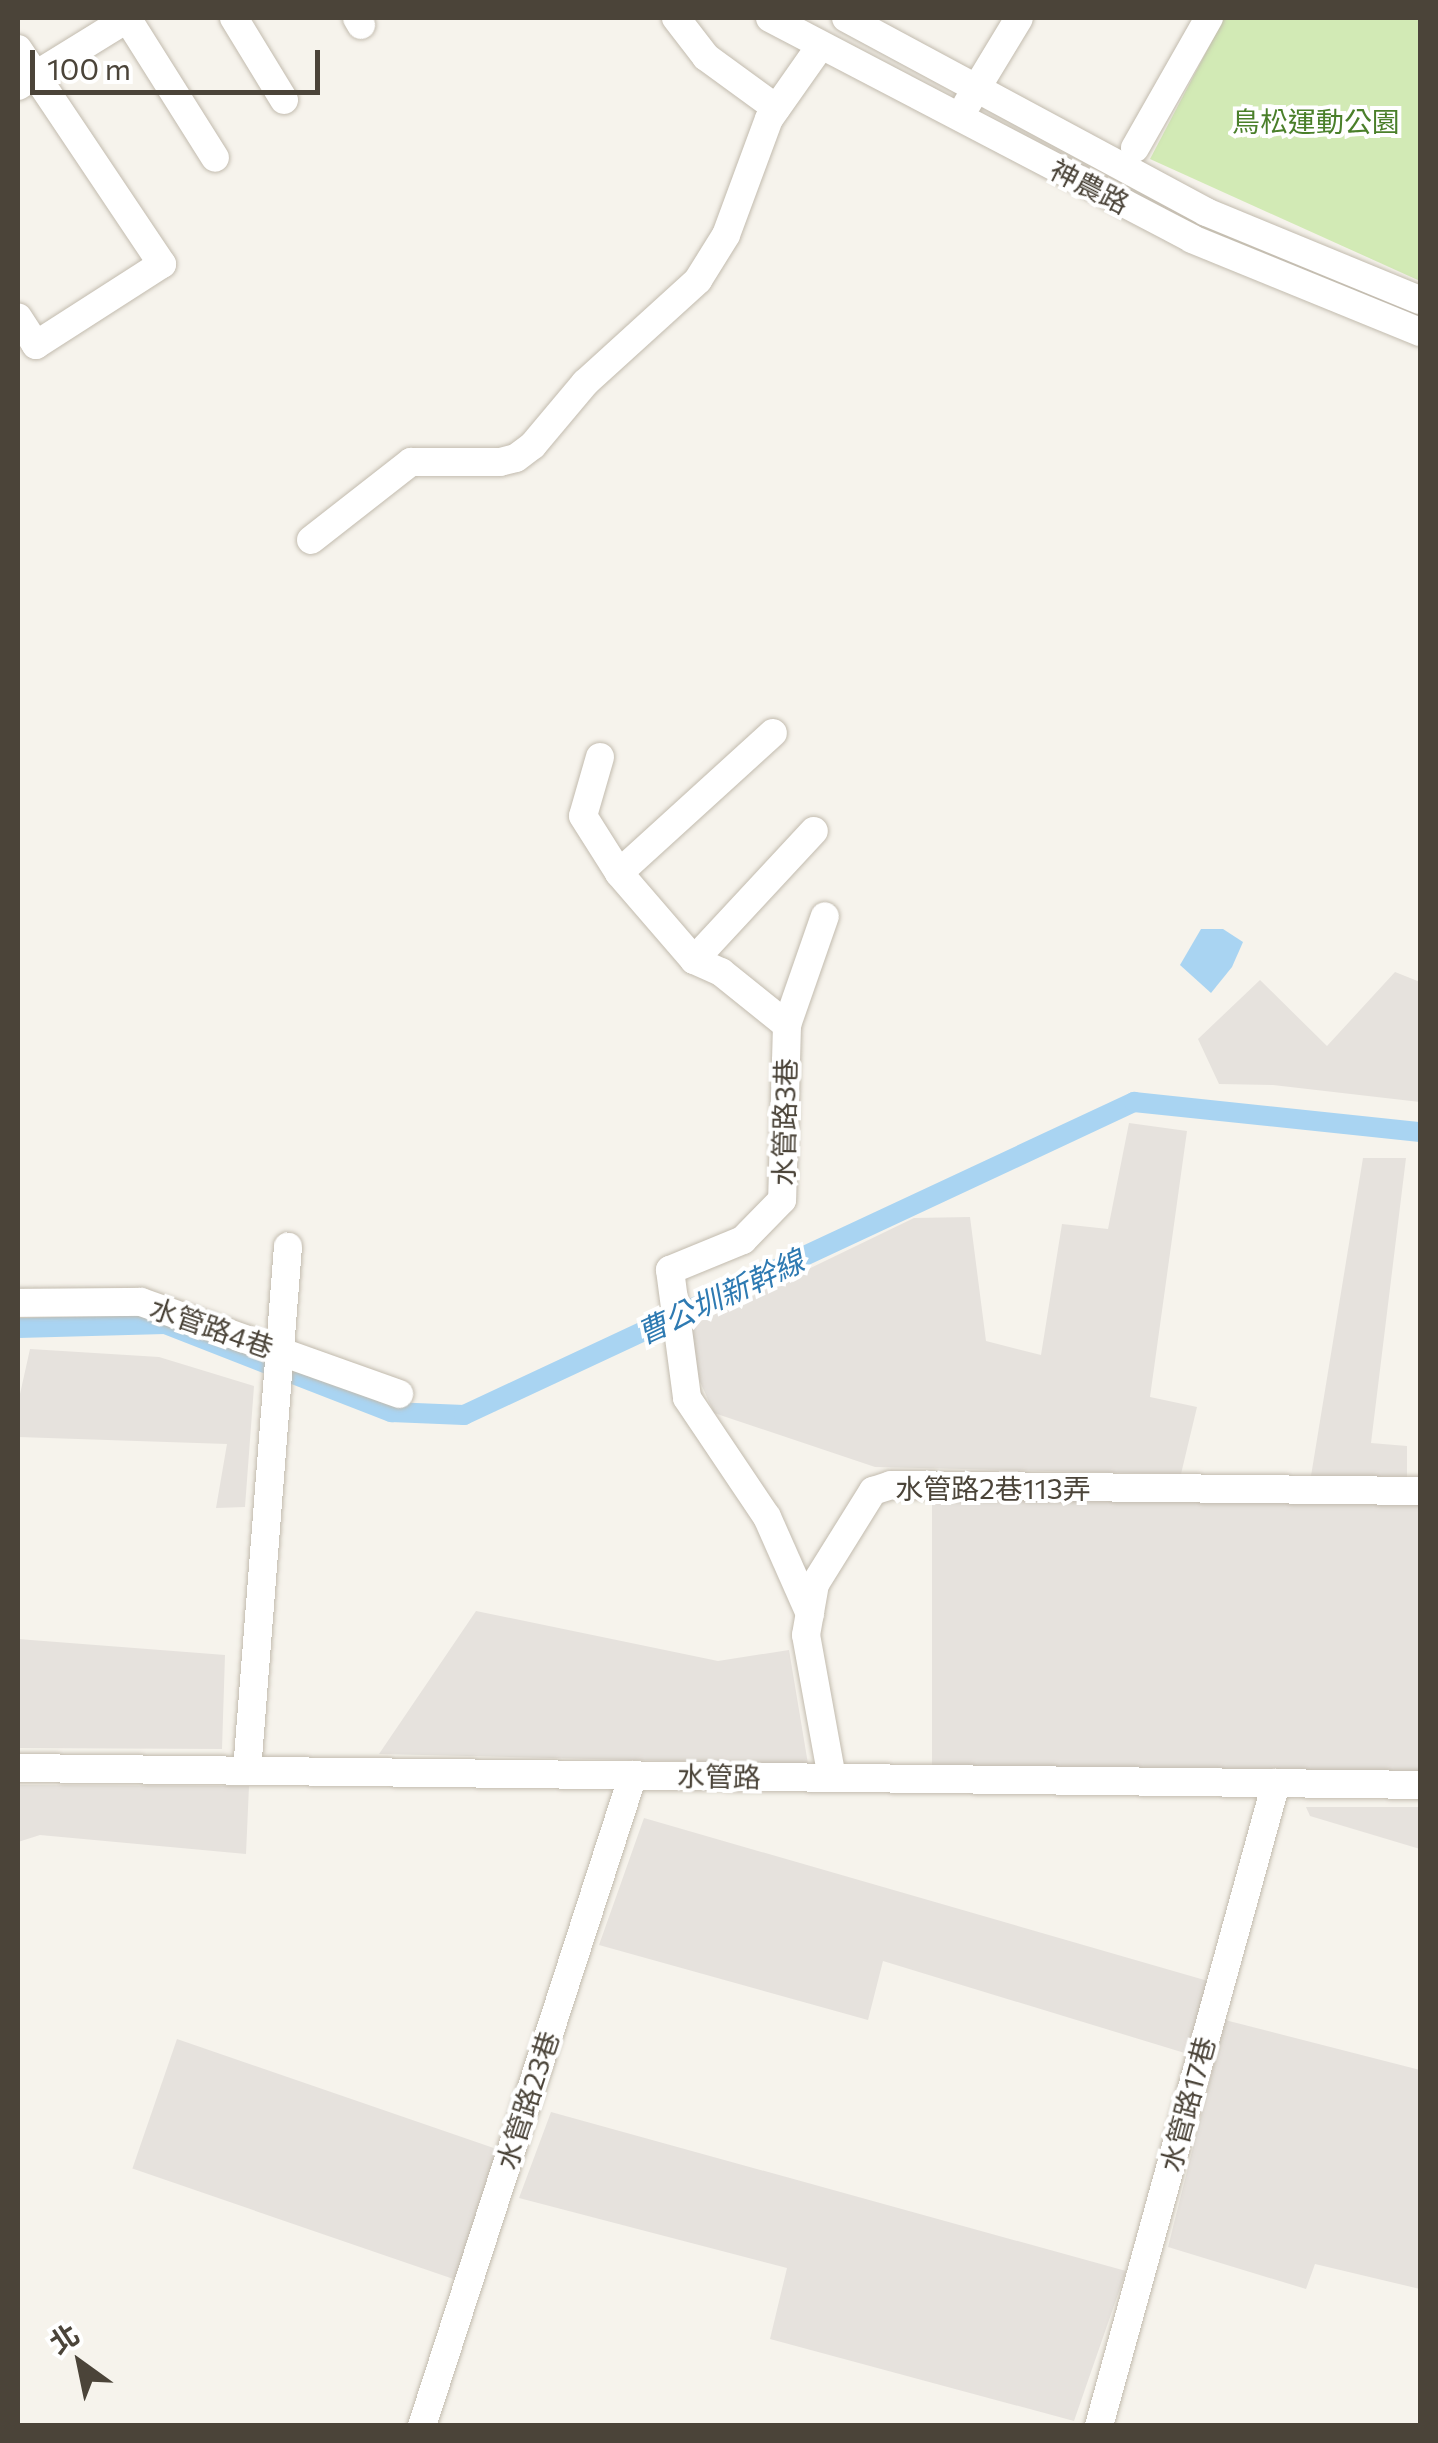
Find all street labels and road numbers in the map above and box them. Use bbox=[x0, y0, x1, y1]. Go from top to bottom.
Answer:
street label: 神農路 bbox=[1045, 152, 1135, 220]
street label: 水管路3巷 bbox=[766, 1058, 802, 1186]
street label: 水管路4巷 bbox=[146, 1290, 278, 1364]
street label: 水管路2巷113弄 bbox=[895, 1471, 1091, 1505]
street label: 水管路 bbox=[677, 1758, 761, 1794]
street label: 水管路23巷 bbox=[489, 2027, 565, 2173]
street label: 水管路17巷 bbox=[1153, 2033, 1221, 2175]

